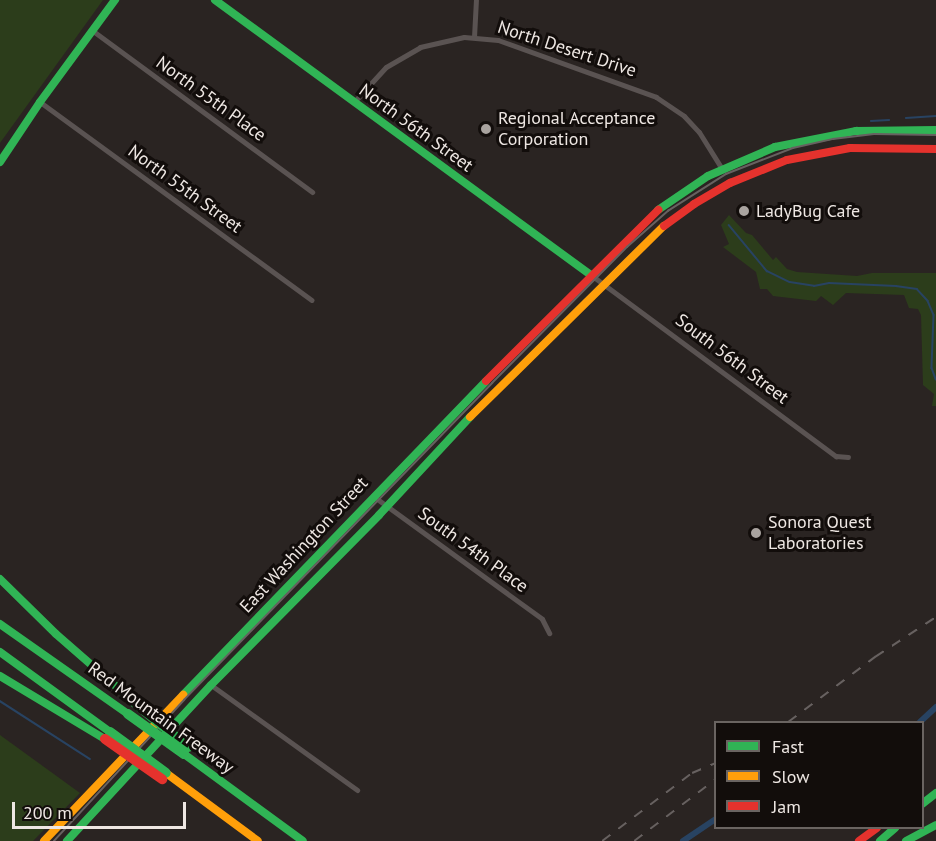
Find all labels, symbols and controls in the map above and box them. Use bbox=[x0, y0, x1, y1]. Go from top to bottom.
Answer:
street label: North Desert Drive bbox=[495, 16, 639, 82]
street label: North 55th Place bbox=[152, 52, 270, 146]
street label: North 56th Street bbox=[355, 79, 477, 177]
place label: Regional Acceptance Corporation bbox=[498, 108, 656, 150]
marker: Regional Acceptance Corporation bbox=[479, 122, 493, 136]
street label: North 55th Street bbox=[124, 140, 246, 238]
place label: LadyBug Cafe bbox=[756, 200, 860, 222]
marker: LadyBug Cafe bbox=[737, 204, 751, 218]
street label: South 56th Street bbox=[671, 309, 793, 409]
street label: East Washington Street bbox=[235, 473, 373, 617]
street label: South 54th Place bbox=[414, 503, 532, 597]
place label: Sonora Quest Laboratories bbox=[768, 512, 871, 554]
marker: Sonora Quest Laboratories bbox=[749, 526, 763, 540]
street label: Red Mountain Freeway bbox=[84, 658, 238, 778]
legend bbox=[714, 721, 924, 829]
text: Fast bbox=[772, 735, 804, 758]
text: Slow bbox=[772, 765, 810, 788]
scale bar bbox=[15, 790, 189, 828]
text: Jam bbox=[772, 795, 801, 818]
text: 200 m bbox=[23, 801, 72, 824]

